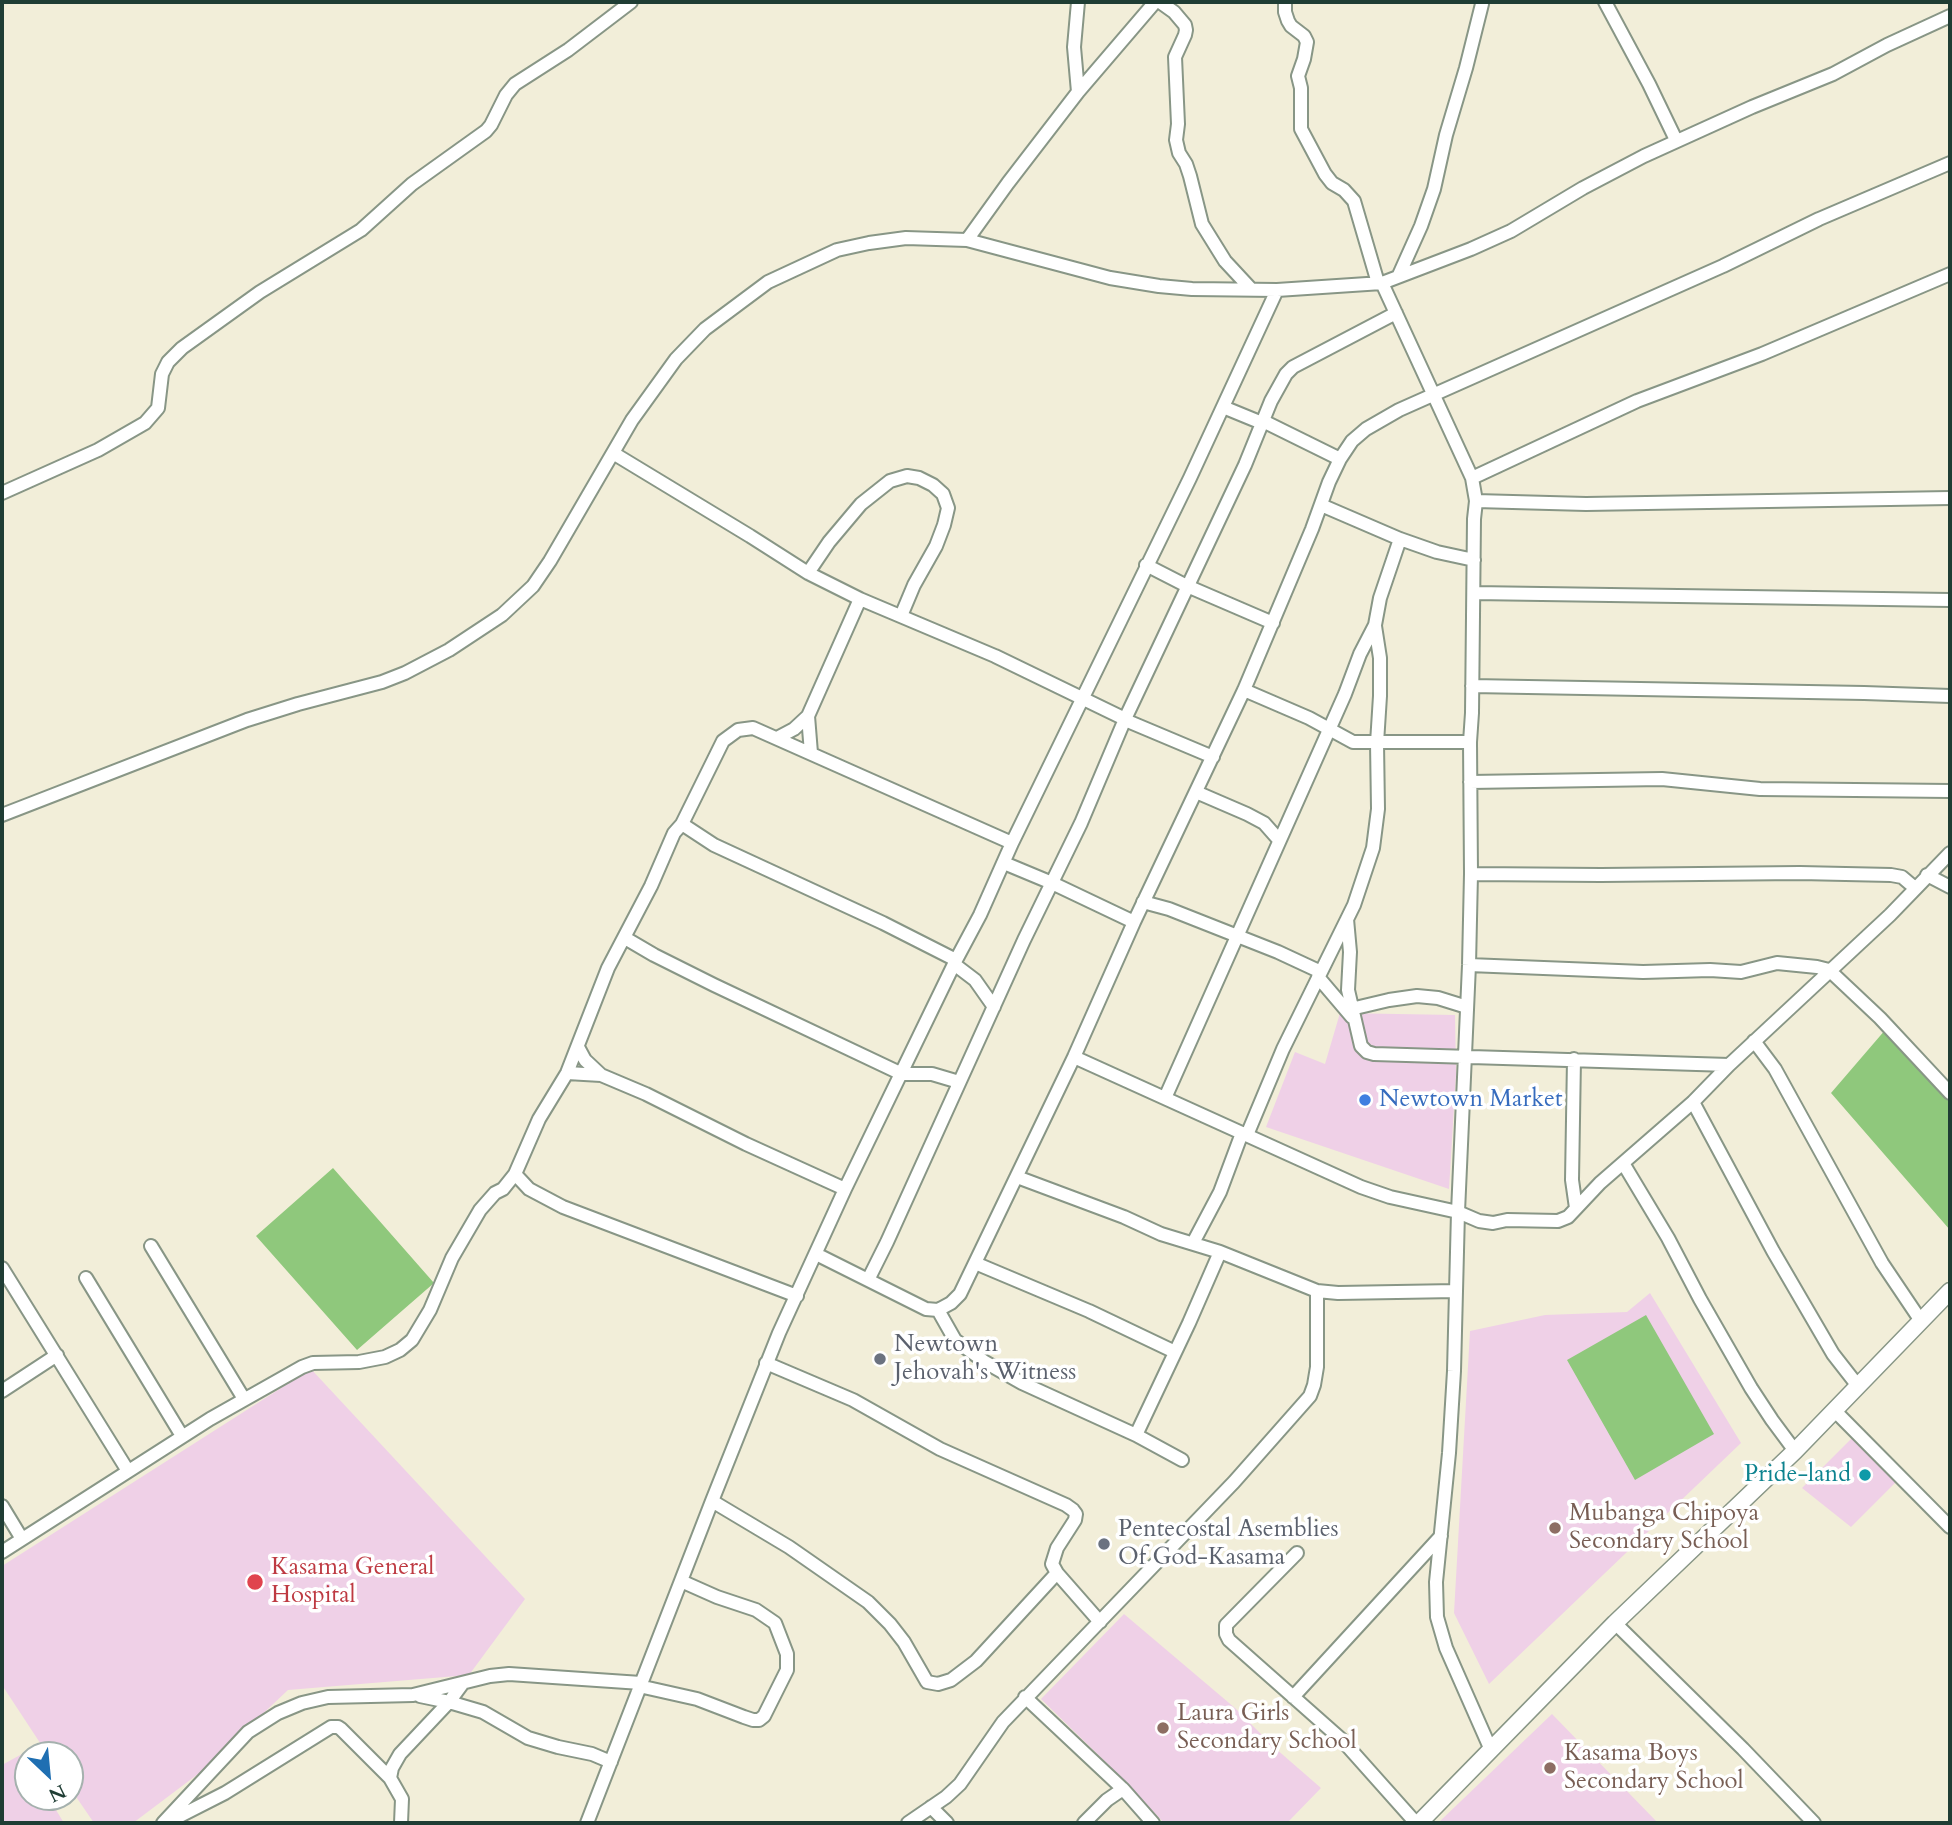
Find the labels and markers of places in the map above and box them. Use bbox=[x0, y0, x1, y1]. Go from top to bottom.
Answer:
place label: Newtown Market bbox=[1379, 1086, 1563, 1114]
marker: Newtown Market bbox=[1357, 1092, 1373, 1108]
place label: Newtown Jehovah's Witness bbox=[894, 1331, 1076, 1387]
marker: Newtown Jehovah's Witness bbox=[872, 1351, 888, 1367]
place label: Pride-land bbox=[1744, 1461, 1851, 1489]
marker: Pride-land bbox=[1857, 1467, 1873, 1483]
place label: Mubanga Chipoya Secondary School bbox=[1569, 1500, 1759, 1556]
place label: Pentecostal Asemblies Of God-Kasama bbox=[1118, 1516, 1339, 1572]
marker: Mubanga Chipoya Secondary School bbox=[1547, 1520, 1563, 1536]
marker: Pentecostal Asemblies Of God-Kasama bbox=[1096, 1536, 1112, 1552]
place label: Kasama General Hospital bbox=[271, 1554, 434, 1610]
marker: Kasama General Hospital bbox=[245, 1572, 265, 1592]
place label: Laura Girls Secondary School bbox=[1177, 1700, 1357, 1756]
marker: Laura Girls Secondary School bbox=[1155, 1720, 1171, 1736]
place label: Kasama Boys Secondary School bbox=[1564, 1740, 1744, 1796]
marker: Kasama Boys Secondary School bbox=[1542, 1760, 1558, 1776]

